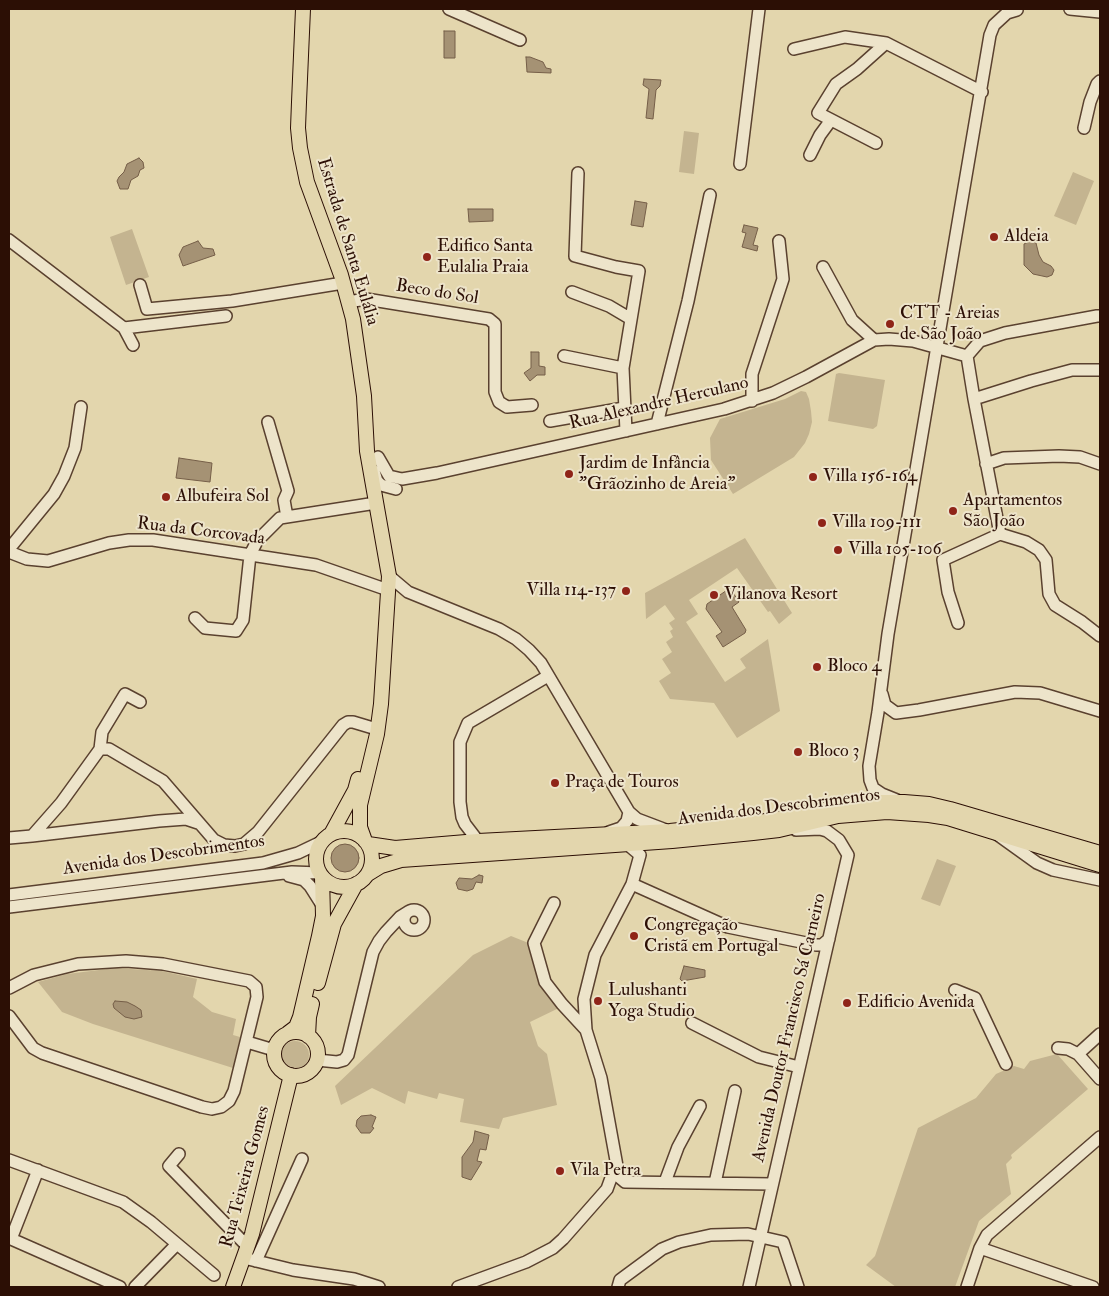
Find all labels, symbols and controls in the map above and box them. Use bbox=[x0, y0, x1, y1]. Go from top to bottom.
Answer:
street label: Estrada de Santa Eulália bbox=[311, 156, 383, 328]
place label: Aldeia bbox=[1004, 226, 1049, 248]
marker: Aldeia bbox=[988, 231, 1000, 243]
place label: Edifico Santa Eulalia Praia bbox=[437, 236, 533, 278]
marker: Edifico Santa Eulalia Praia bbox=[421, 251, 433, 263]
street label: Beco do Sol bbox=[394, 276, 480, 310]
place label: CTT - Areias de São João bbox=[900, 303, 999, 346]
marker: CTT - Areias de São João bbox=[884, 318, 896, 330]
street label: Rua Alexandre Herculano bbox=[567, 373, 751, 435]
place label: Jardim de Infância "Grãozinho de Areia" bbox=[579, 453, 735, 496]
place label: Villa 156-164 bbox=[823, 466, 917, 488]
marker: Jardim de Infância "Grãozinho de Areia" bbox=[563, 468, 575, 480]
marker: Villa 156-164 bbox=[807, 471, 819, 483]
place label: Albufeira Sol bbox=[176, 486, 269, 508]
place label: Apartamentos São João bbox=[963, 490, 1062, 532]
marker: Albufeira Sol bbox=[160, 491, 172, 503]
marker: Apartamentos São João bbox=[947, 505, 959, 517]
place label: Villa 109-111 bbox=[832, 512, 922, 534]
street label: Rua da Corcovada bbox=[136, 513, 266, 551]
marker: Villa 109-111 bbox=[816, 517, 828, 529]
place label: Villa 105-106 bbox=[848, 539, 942, 561]
marker: Villa 105-106 bbox=[832, 544, 844, 556]
place label: Villa 114-137 bbox=[526, 580, 616, 602]
place label: Vilanova Resort bbox=[724, 584, 838, 606]
marker: Villa 114-137 bbox=[620, 585, 632, 597]
marker: Vilanova Resort bbox=[708, 589, 720, 601]
place label: Bloco 4 bbox=[827, 656, 881, 678]
marker: Bloco 4 bbox=[811, 661, 823, 673]
place label: Bloco 3 bbox=[808, 741, 859, 763]
marker: Bloco 3 bbox=[792, 746, 804, 758]
place label: Praça de Touros bbox=[565, 772, 679, 794]
marker: Praça de Touros bbox=[549, 777, 561, 789]
street label: Avenida dos Descobrimentos bbox=[677, 785, 881, 831]
street label: Avenida dos Descobrimentos bbox=[62, 831, 266, 881]
street label: Avenida Doutor Francisco Sá Carneiro bbox=[749, 892, 831, 1164]
place label: Congregação Cristã em Portugal bbox=[644, 915, 778, 958]
marker: Congregação Cristã em Portugal bbox=[628, 930, 640, 942]
place label: Lulushanti Yoga Studio bbox=[608, 980, 695, 1022]
place label: Edificio Avenida bbox=[857, 992, 974, 1014]
marker: Lulushanti Yoga Studio bbox=[592, 995, 604, 1007]
marker: Edificio Avenida bbox=[841, 997, 853, 1009]
street label: Rua Teixeira Gomes bbox=[217, 1104, 275, 1250]
place label: Vila Petra bbox=[570, 1160, 641, 1182]
marker: Vila Petra bbox=[554, 1165, 566, 1177]

